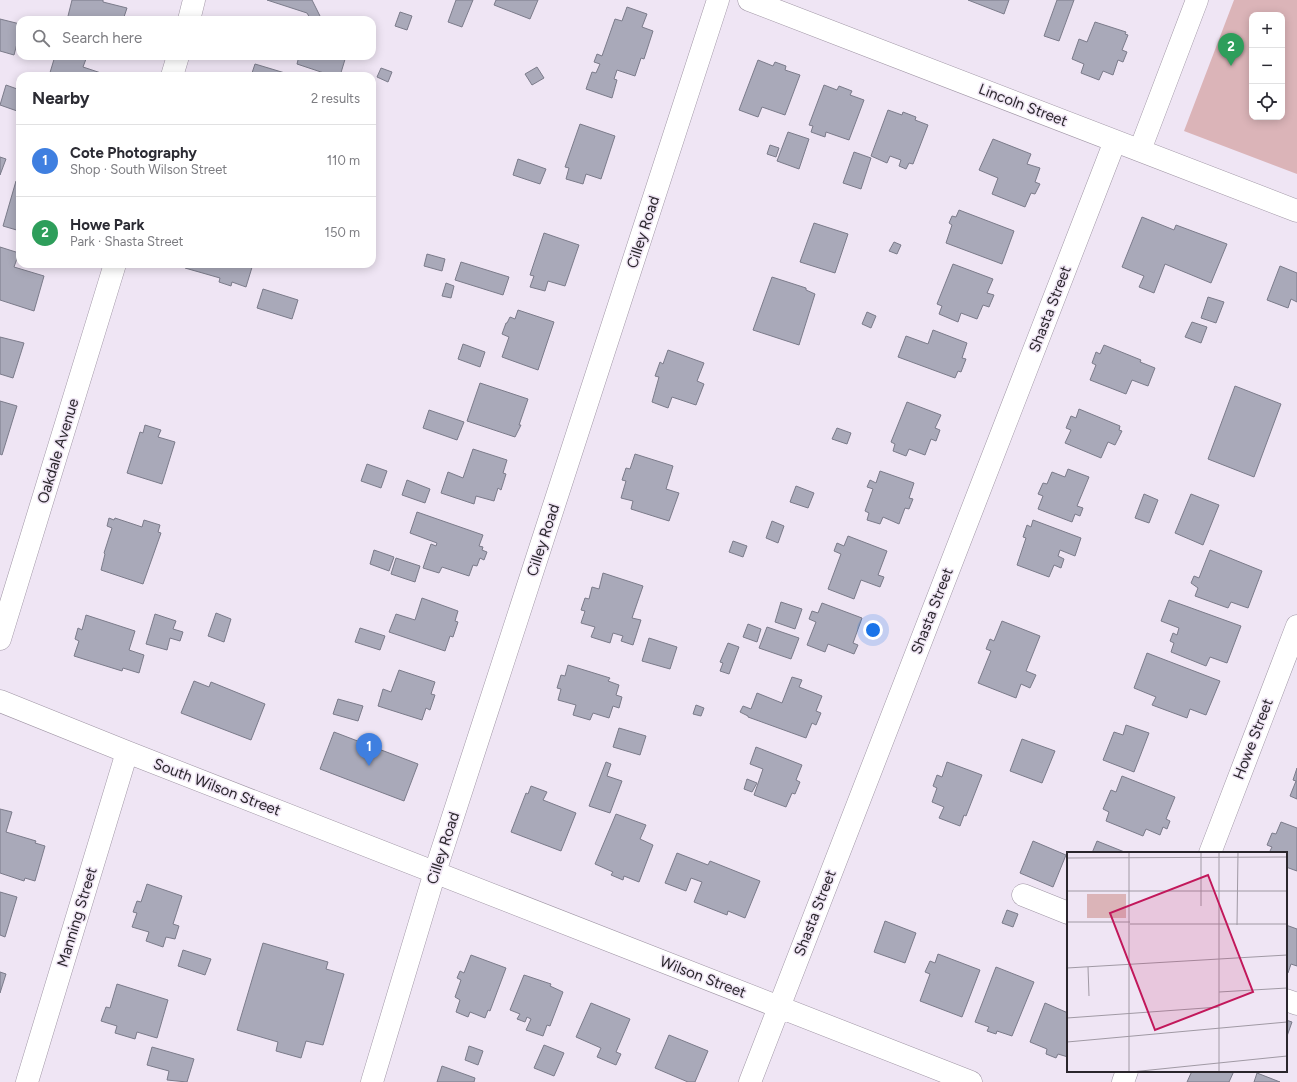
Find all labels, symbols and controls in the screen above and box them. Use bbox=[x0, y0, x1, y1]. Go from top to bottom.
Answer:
map controls bbox=[1249, 12, 1285, 120]
button: + bbox=[1249, 12, 1285, 48]
search box bbox=[16, 16, 376, 60]
icon: search bbox=[30, 27, 52, 49]
text: Search here bbox=[62, 29, 142, 47]
pin: 2 bbox=[1218, 33, 1244, 66]
button: − bbox=[1249, 48, 1285, 84]
street label: Lincoln Street bbox=[976, 80, 1070, 130]
button: locate bbox=[1249, 84, 1285, 120]
text: Nearby bbox=[32, 88, 90, 108]
text: 2 results bbox=[311, 91, 360, 106]
text: Cote Photography bbox=[70, 144, 197, 162]
text: 1 bbox=[42, 153, 48, 168]
text: 110 m bbox=[327, 153, 360, 168]
text: Shop · South Wilson Street bbox=[70, 162, 227, 177]
street label: Cilley Road bbox=[623, 194, 663, 270]
text: Howe Park bbox=[70, 216, 144, 234]
text: 2 bbox=[41, 225, 49, 240]
text: 150 m bbox=[325, 225, 360, 240]
text: Park · Shasta Street bbox=[70, 234, 184, 249]
street label: Shasta Street bbox=[1025, 263, 1075, 355]
street label: Oakdale Avenue bbox=[33, 396, 83, 506]
street label: Cilley Road bbox=[523, 502, 563, 578]
street label: Shasta Street bbox=[907, 565, 957, 657]
your location bbox=[863, 620, 883, 640]
street label: Howe Street bbox=[1229, 696, 1277, 782]
pin: 1 bbox=[356, 733, 382, 766]
street label: South Wilson Street bbox=[151, 754, 284, 820]
street label: Cilley Road bbox=[423, 810, 463, 886]
inset map bbox=[1067, 852, 1287, 1072]
street label: Manning Street bbox=[53, 865, 101, 969]
street label: Shasta Street bbox=[790, 867, 840, 959]
street label: Wilson Street bbox=[657, 952, 749, 1002]

